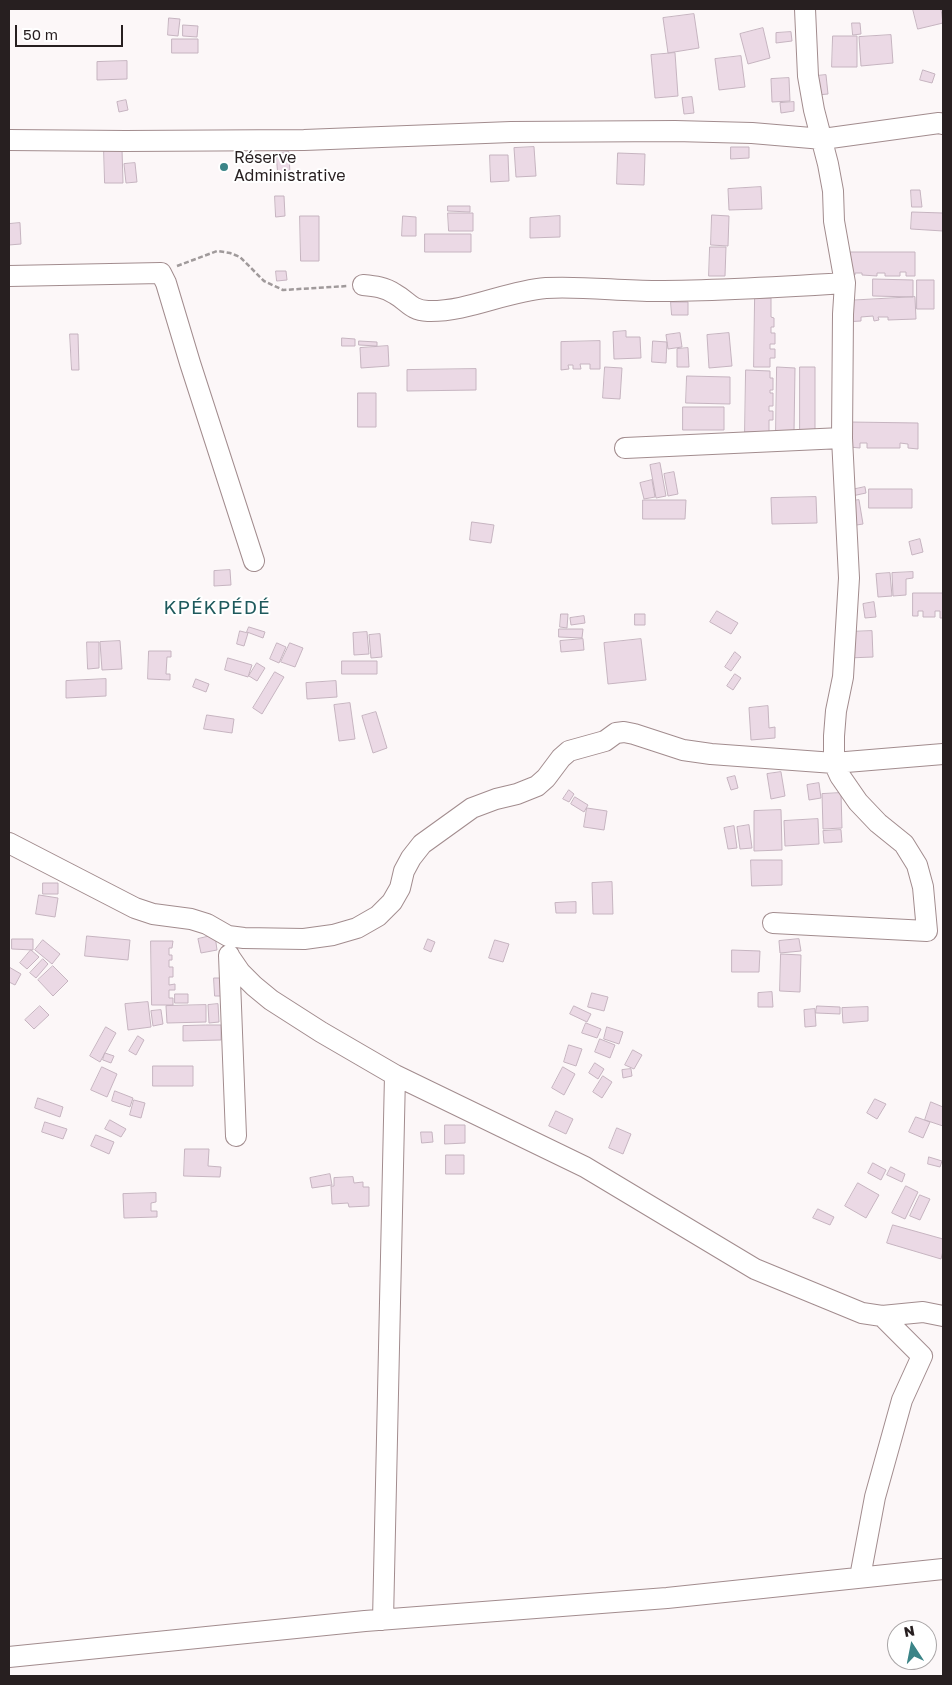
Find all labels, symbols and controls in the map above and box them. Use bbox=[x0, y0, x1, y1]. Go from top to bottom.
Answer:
scale bar bbox=[18, 15, 125, 47]
text: 50 m bbox=[23, 25, 58, 43]
place label: Réserve Administrative bbox=[234, 148, 345, 186]
marker: Réserve Administrative bbox=[218, 161, 230, 173]
district label: KPÉKPÉDÉ bbox=[162, 597, 272, 619]
north arrow bbox=[887, 1620, 937, 1670]
text: N bbox=[902, 1621, 916, 1640]

